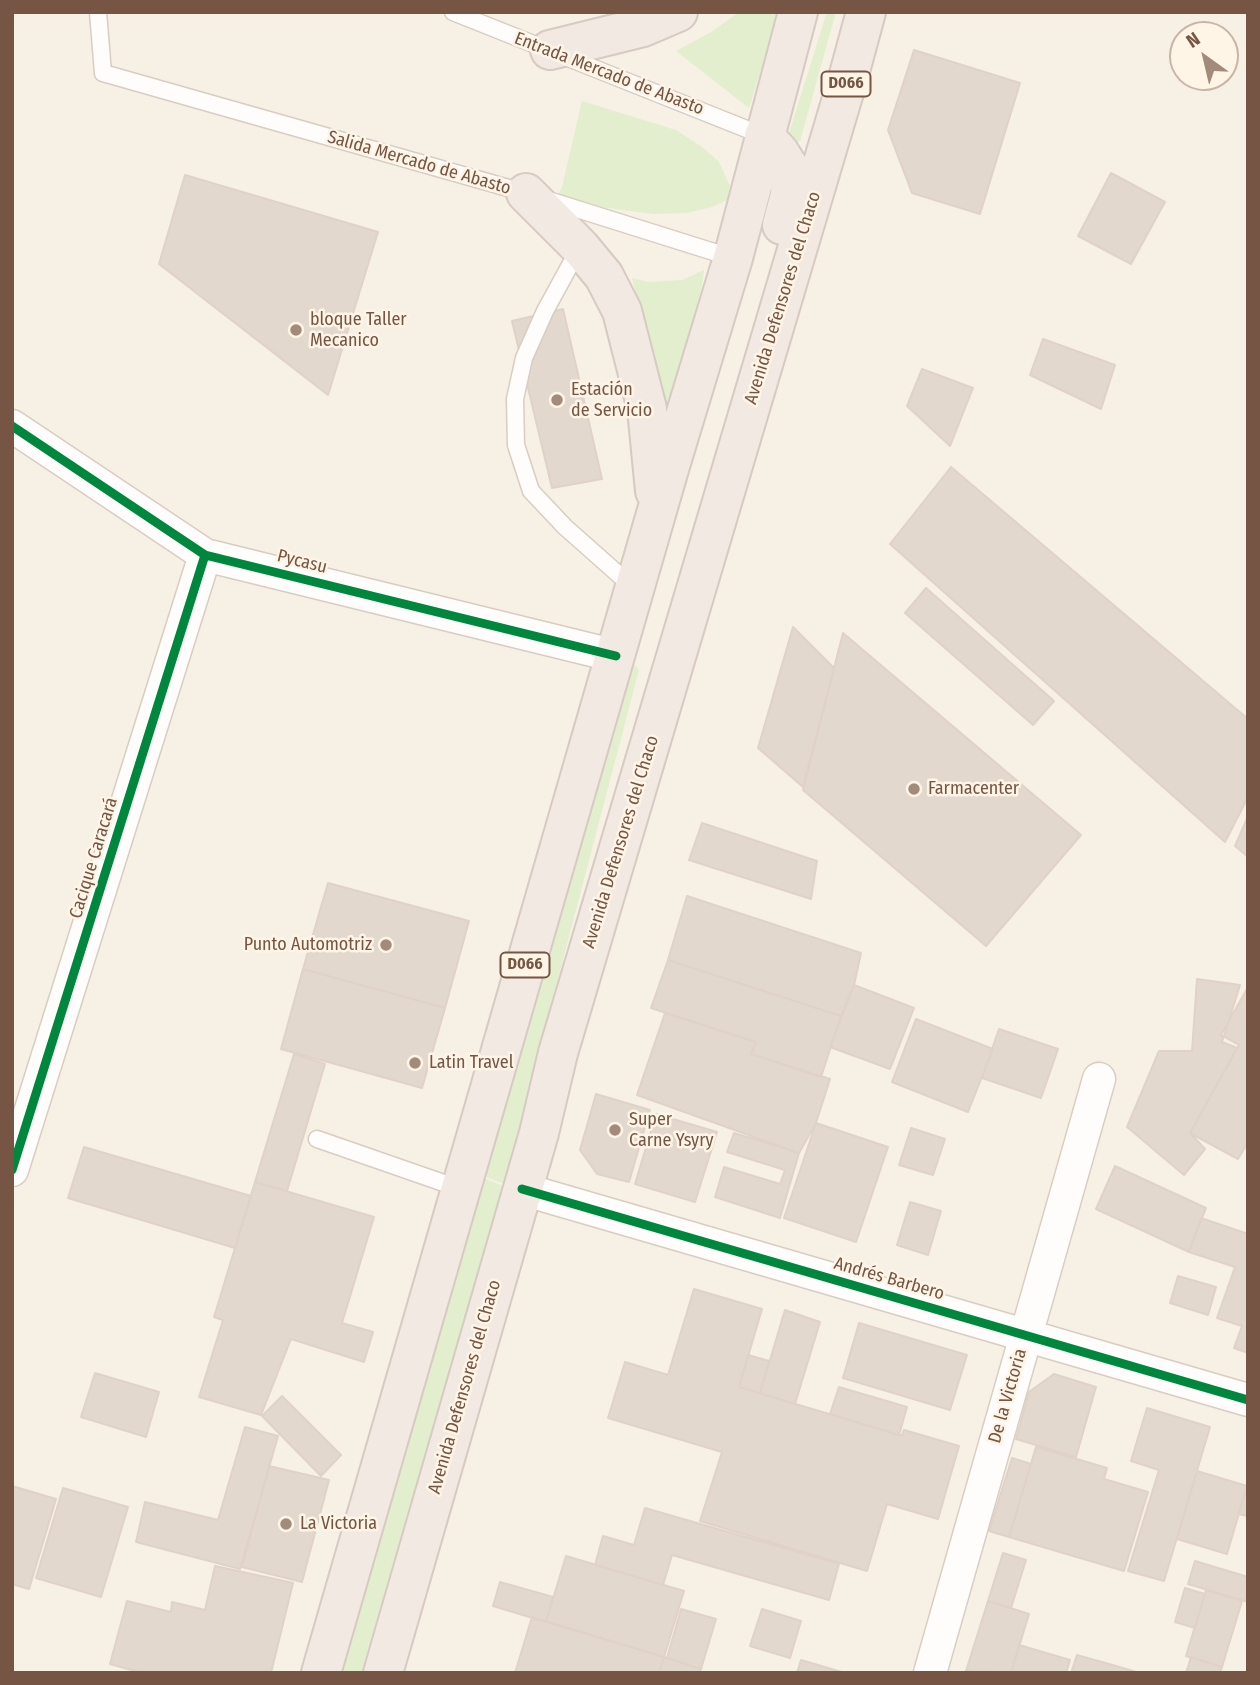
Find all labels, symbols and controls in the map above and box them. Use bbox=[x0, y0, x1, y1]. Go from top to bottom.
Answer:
north arrow bbox=[1169, 21, 1239, 91]
text: N bbox=[1182, 27, 1204, 53]
street label: Entrada Mercado de Abasto bbox=[511, 28, 707, 120]
road number: D066 bbox=[822, 72, 870, 96]
street label: Salida Mercado de Abasto bbox=[325, 126, 513, 200]
street label: Avenida Defensores del Chaco bbox=[740, 189, 826, 407]
place label: bloque Taller Mecanico bbox=[310, 309, 407, 352]
marker: bloque Taller Mecanico bbox=[288, 322, 304, 338]
place label: Estación de Servicio bbox=[571, 379, 652, 422]
marker: Estación de Servicio bbox=[549, 392, 565, 408]
street label: Pycasu bbox=[275, 545, 329, 579]
street label: Avenida Defensores del Chaco bbox=[578, 733, 664, 951]
place label: Farmacenter bbox=[928, 778, 1019, 800]
marker: Farmacenter bbox=[906, 781, 922, 797]
street label: Cacique Caracará bbox=[65, 795, 123, 921]
place label: Punto Automotriz bbox=[244, 934, 372, 956]
marker: Punto Automotriz bbox=[378, 937, 394, 953]
road number: D066 bbox=[500, 953, 550, 978]
place label: Latin Travel bbox=[429, 1052, 513, 1074]
marker: Latin Travel bbox=[407, 1055, 423, 1071]
place label: Super Carne Ysyry bbox=[629, 1109, 713, 1152]
marker: Super Carne Ysyry bbox=[607, 1122, 623, 1138]
street label: Andrés Barbero bbox=[831, 1253, 947, 1305]
street label: Avenida Defensores del Chaco bbox=[424, 1278, 506, 1496]
street label: De la Victoria bbox=[984, 1346, 1032, 1446]
place label: La Victoria bbox=[300, 1513, 377, 1535]
marker: La Victoria bbox=[278, 1516, 294, 1532]

